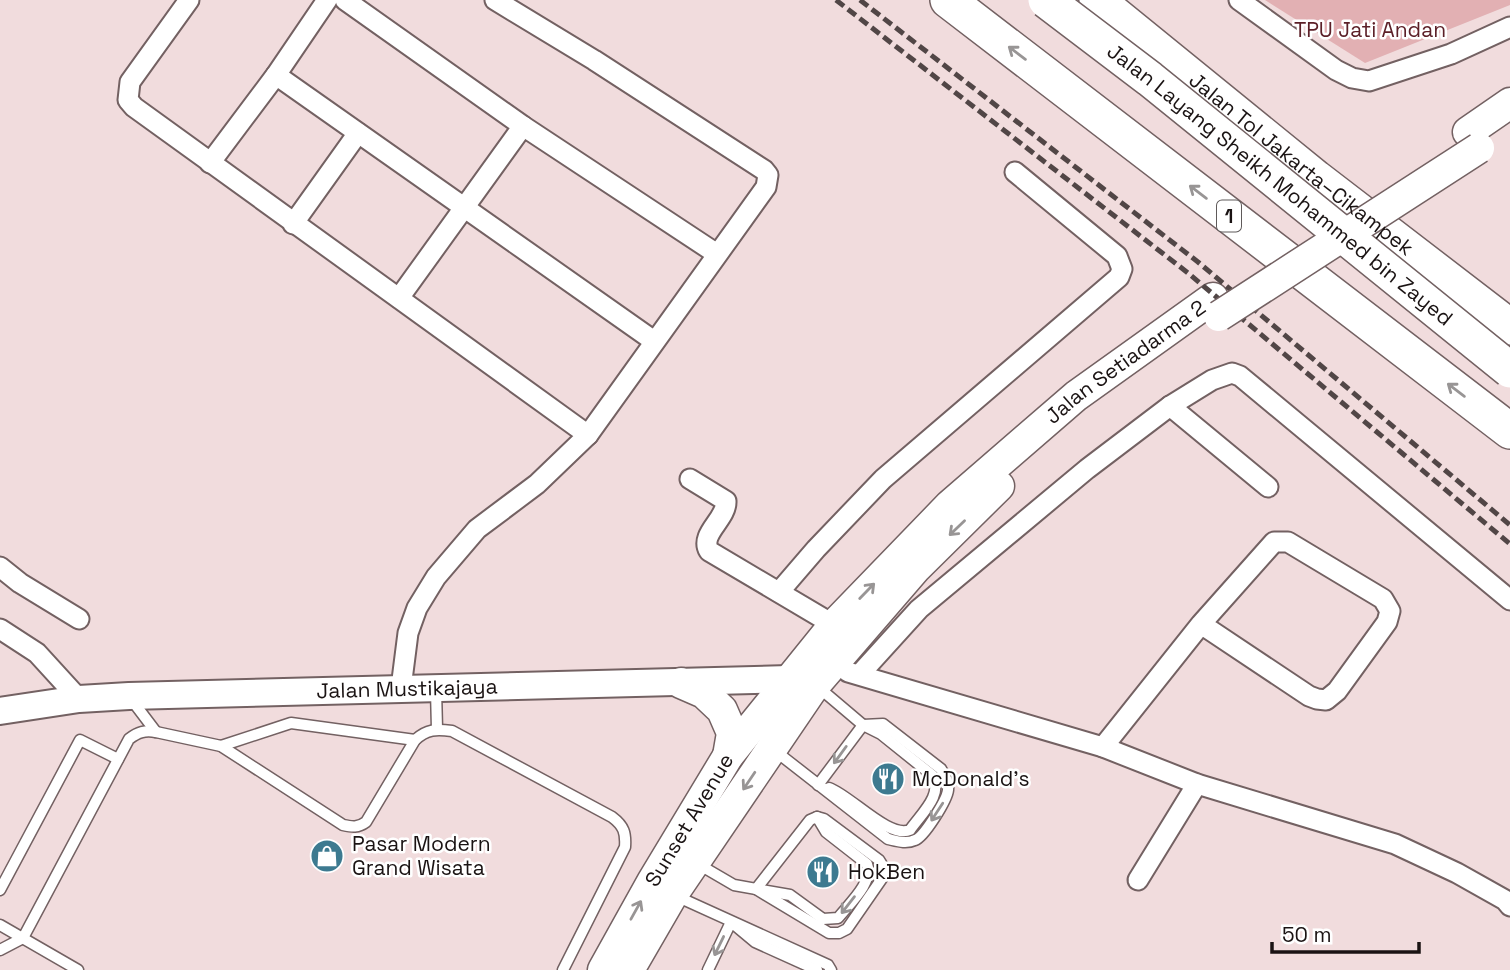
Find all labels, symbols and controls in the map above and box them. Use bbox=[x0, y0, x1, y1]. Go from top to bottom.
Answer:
park label: TPU Jati Andan bbox=[1294, 16, 1446, 43]
street label: Jalan Layang Sheikh Mohammed bin Zayed bbox=[1102, 37, 1458, 331]
one-way arrow bbox=[1008, 46, 1027, 61]
street label: Jalan Tol Jakarta–Cikampek bbox=[1184, 66, 1419, 261]
one-way arrow bbox=[1189, 184, 1207, 199]
road number: 1 bbox=[1217, 200, 1241, 232]
street label: Jalan Setiadarma 2 bbox=[1039, 294, 1211, 430]
one-way arrow bbox=[1447, 382, 1466, 397]
one-way arrow bbox=[948, 519, 965, 536]
one-way arrow bbox=[858, 583, 875, 600]
street label: Jalan Mustikajaya bbox=[316, 673, 498, 704]
one-way arrow bbox=[833, 745, 848, 764]
street label: Sunset Avenue bbox=[638, 748, 739, 891]
restaurant icon: McDonald's bbox=[869, 760, 907, 798]
place label: McDonald's bbox=[912, 765, 1030, 792]
one-way arrow bbox=[742, 771, 756, 790]
one-way arrow bbox=[929, 802, 943, 822]
place label: Pasar Modern Grand Wisata bbox=[352, 830, 491, 881]
shop icon: Pasar Modern Grand Wisata bbox=[308, 837, 346, 875]
restaurant icon: HokBen bbox=[804, 853, 842, 891]
place label: HokBen bbox=[848, 858, 925, 885]
one-way arrow bbox=[840, 895, 856, 913]
one-way arrow bbox=[629, 901, 643, 921]
scale bar bbox=[1272, 911, 1419, 955]
text: 50 m bbox=[1282, 921, 1332, 948]
one-way arrow bbox=[712, 935, 726, 956]

